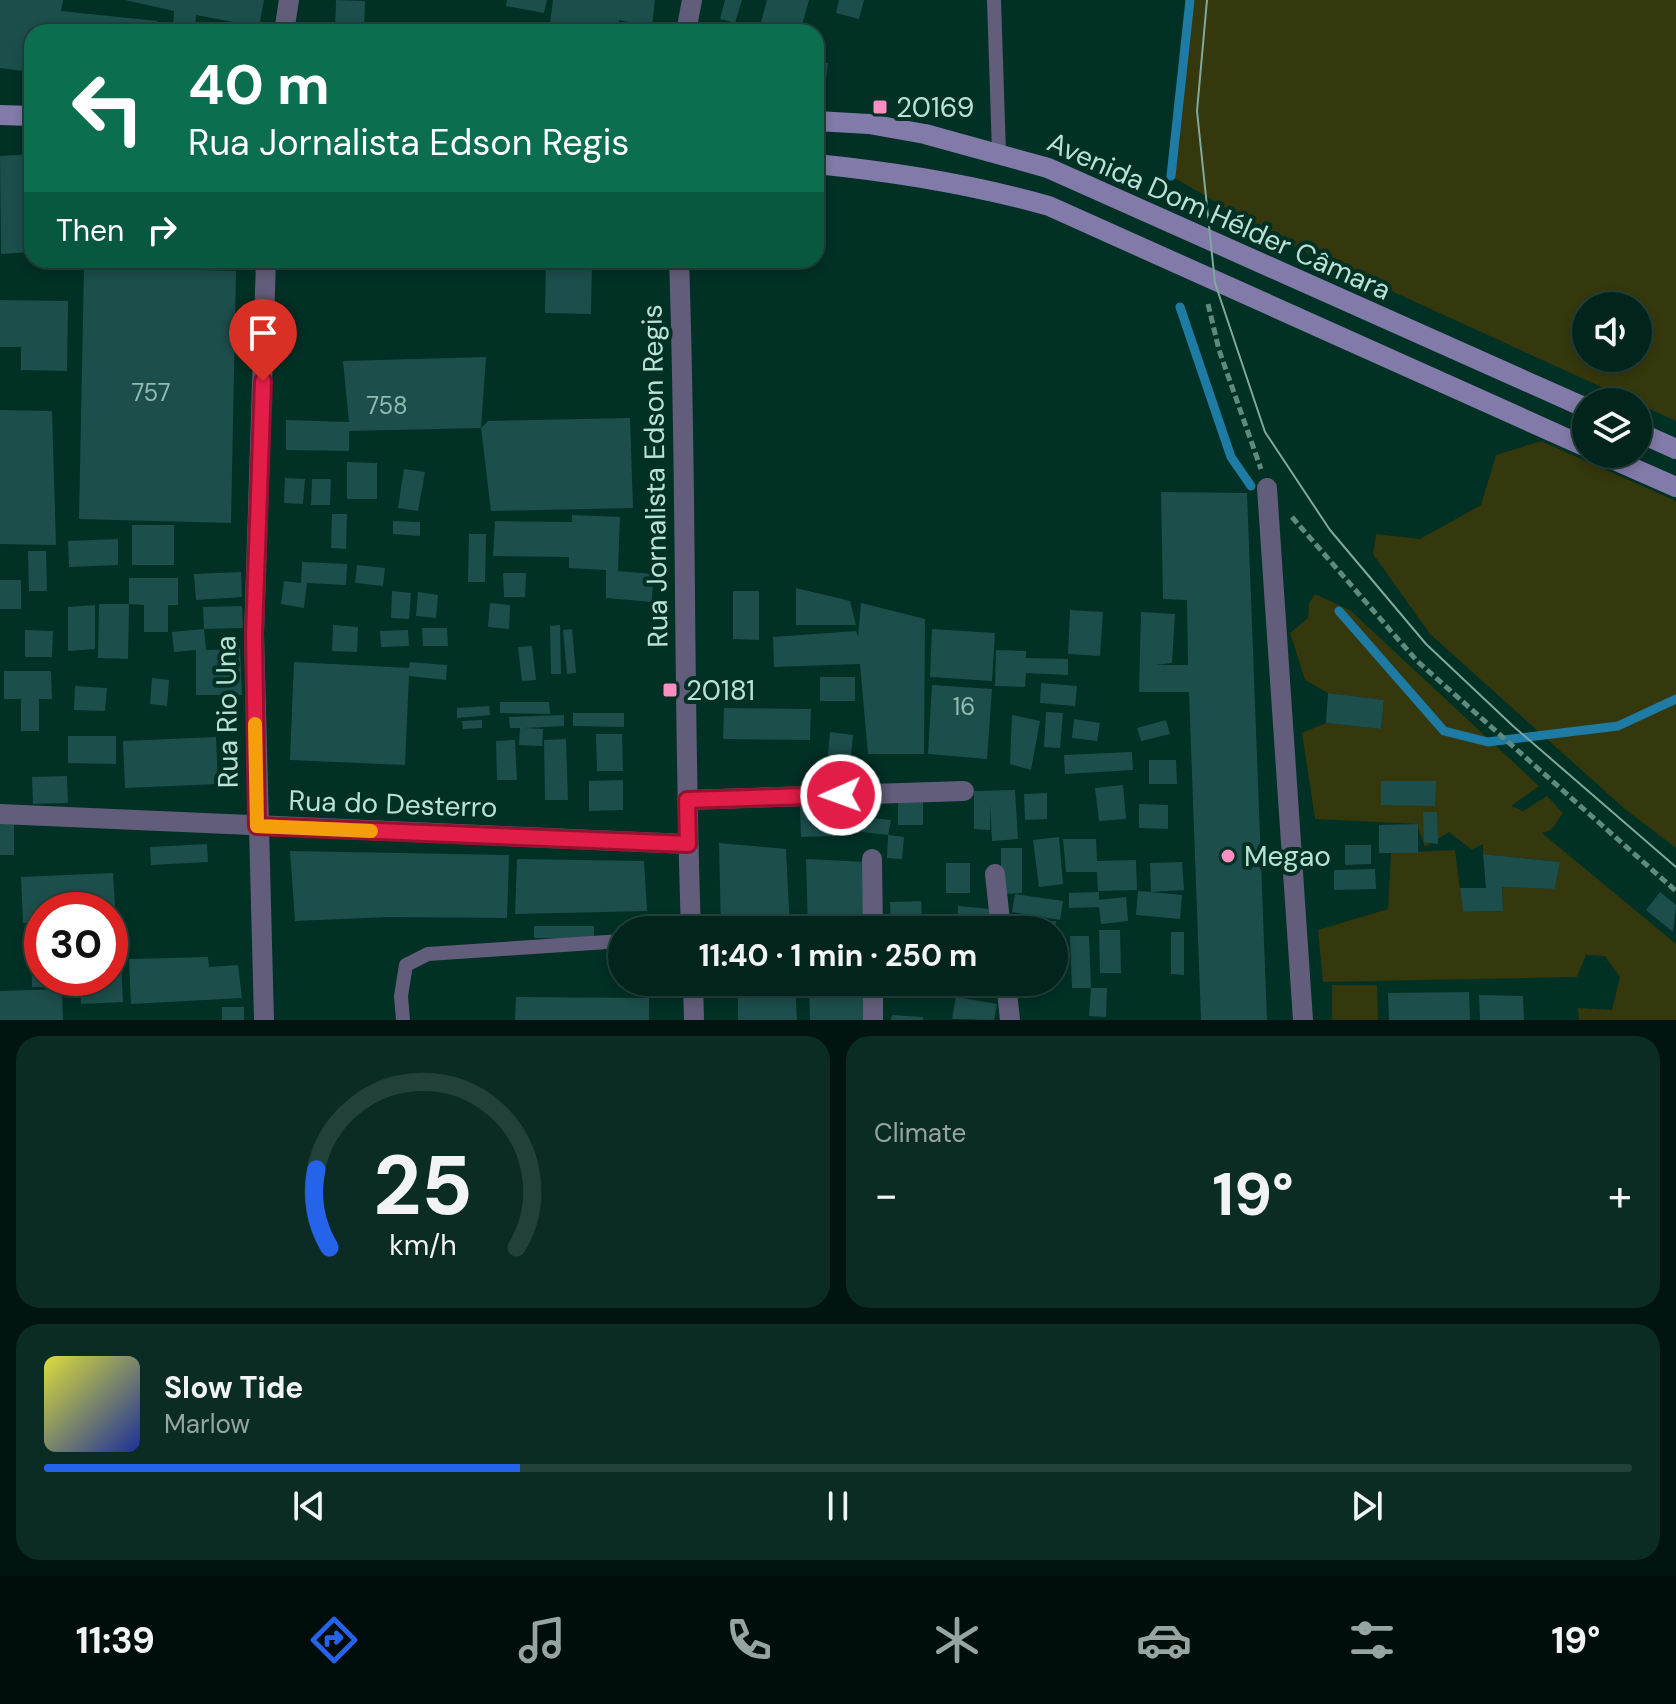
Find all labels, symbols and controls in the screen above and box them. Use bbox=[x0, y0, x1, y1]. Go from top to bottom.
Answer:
text: 40 m bbox=[188, 48, 330, 121]
icon: left bbox=[56, 56, 160, 160]
place label: 20169 bbox=[896, 89, 974, 126]
marker: 20169 bbox=[871, 98, 889, 116]
text: Rua Jornalista Edson Regis bbox=[188, 119, 629, 166]
street label: Avenida Dom Hélder Câmara bbox=[1042, 123, 1396, 309]
icon: right bbox=[140, 208, 184, 252]
text: Then bbox=[56, 211, 124, 250]
map controls bbox=[1572, 292, 1652, 468]
button: sound bbox=[1572, 292, 1652, 372]
pin bbox=[229, 299, 297, 381]
street label: Rua Jornalista Edson Regis bbox=[634, 304, 676, 648]
icon: arrive bbox=[241, 311, 285, 355]
house number: 757 bbox=[131, 377, 171, 408]
button: layers bbox=[1572, 388, 1652, 468]
house number: 758 bbox=[366, 390, 408, 421]
street label: Rua Rio Una bbox=[207, 635, 247, 789]
place label: 20181 bbox=[686, 672, 755, 709]
marker: 20181 bbox=[661, 681, 679, 699]
house number: 16 bbox=[953, 691, 975, 722]
position arrow bbox=[799, 753, 883, 837]
street label: Rua do Desterro bbox=[288, 782, 498, 826]
place label: Megao bbox=[1244, 838, 1331, 875]
marker: Megao bbox=[1219, 847, 1237, 865]
speed limit sign: 30 bbox=[24, 892, 128, 996]
text: 11:40 · 1 min · 250 m bbox=[699, 936, 977, 975]
text: Climate bbox=[874, 1116, 966, 1150]
text: 25 bbox=[373, 1131, 473, 1240]
text: 19° bbox=[1212, 1155, 1294, 1234]
text: − bbox=[874, 1166, 898, 1224]
text: + bbox=[1608, 1166, 1632, 1224]
text: km/h bbox=[389, 1227, 457, 1264]
text: Slow Tide bbox=[164, 1368, 303, 1407]
text: Marlow bbox=[164, 1407, 250, 1441]
icon: previous bbox=[287, 1484, 331, 1528]
icon: pause bbox=[816, 1484, 860, 1528]
icon: next bbox=[1345, 1484, 1389, 1528]
icon: directions bbox=[306, 1612, 362, 1668]
icon: music bbox=[514, 1612, 570, 1668]
icon: phone bbox=[721, 1612, 777, 1668]
icon: climate bbox=[929, 1612, 985, 1668]
icon: car bbox=[1136, 1612, 1192, 1668]
icon: filters bbox=[1344, 1612, 1400, 1668]
text: 11:39 bbox=[76, 1617, 155, 1664]
text: 19° bbox=[1551, 1617, 1600, 1664]

